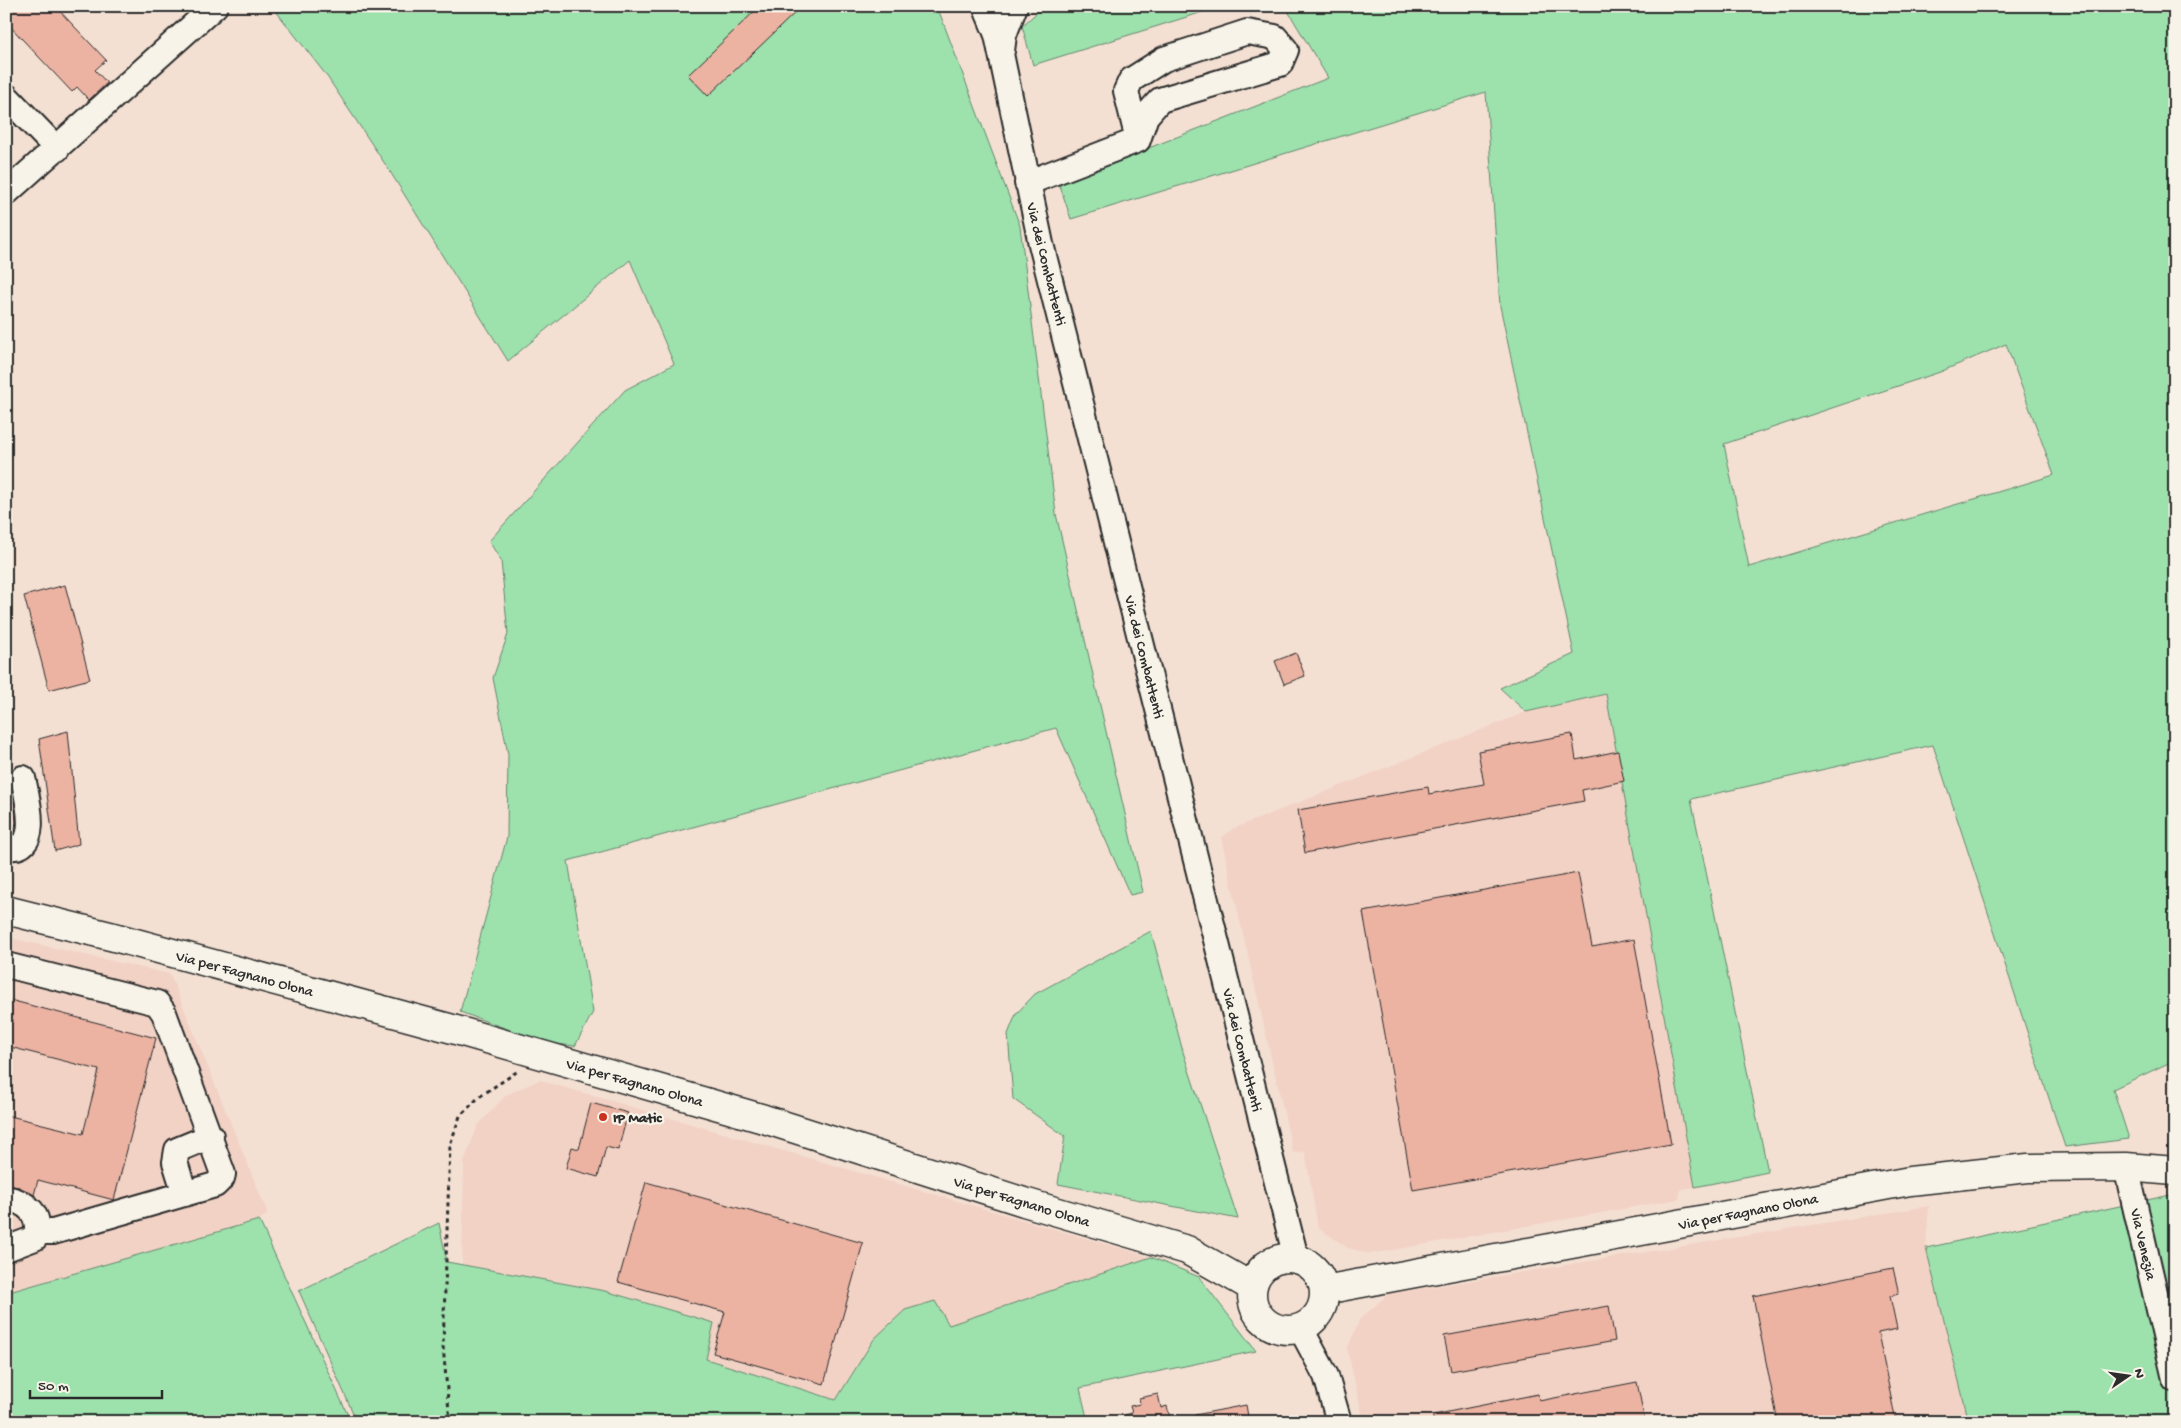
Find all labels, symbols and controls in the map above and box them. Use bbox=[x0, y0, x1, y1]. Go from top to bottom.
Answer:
street label: Via dei Combattenti bbox=[1021, 200, 1069, 328]
street label: Via dei Combattenti bbox=[1119, 593, 1167, 721]
street label: Via per Fagnano Olona bbox=[173, 948, 316, 1002]
street label: Via dei Combattenti bbox=[1217, 986, 1265, 1114]
street label: Via per Fagnano Olona bbox=[563, 1055, 706, 1112]
place label: IP Matic bbox=[613, 1110, 663, 1128]
marker: IP Matic bbox=[597, 1111, 609, 1123]
street label: Via per Fagnano Olona bbox=[950, 1173, 1092, 1232]
street label: Via per Fagnano Olona bbox=[1676, 1191, 1820, 1235]
street label: Via Venezia bbox=[2125, 1206, 2159, 1283]
north arrow bbox=[2104, 1350, 2154, 1400]
text: N bbox=[2129, 1367, 2148, 1380]
scale bar bbox=[30, 1368, 162, 1400]
text: 50 m bbox=[38, 1378, 69, 1396]

